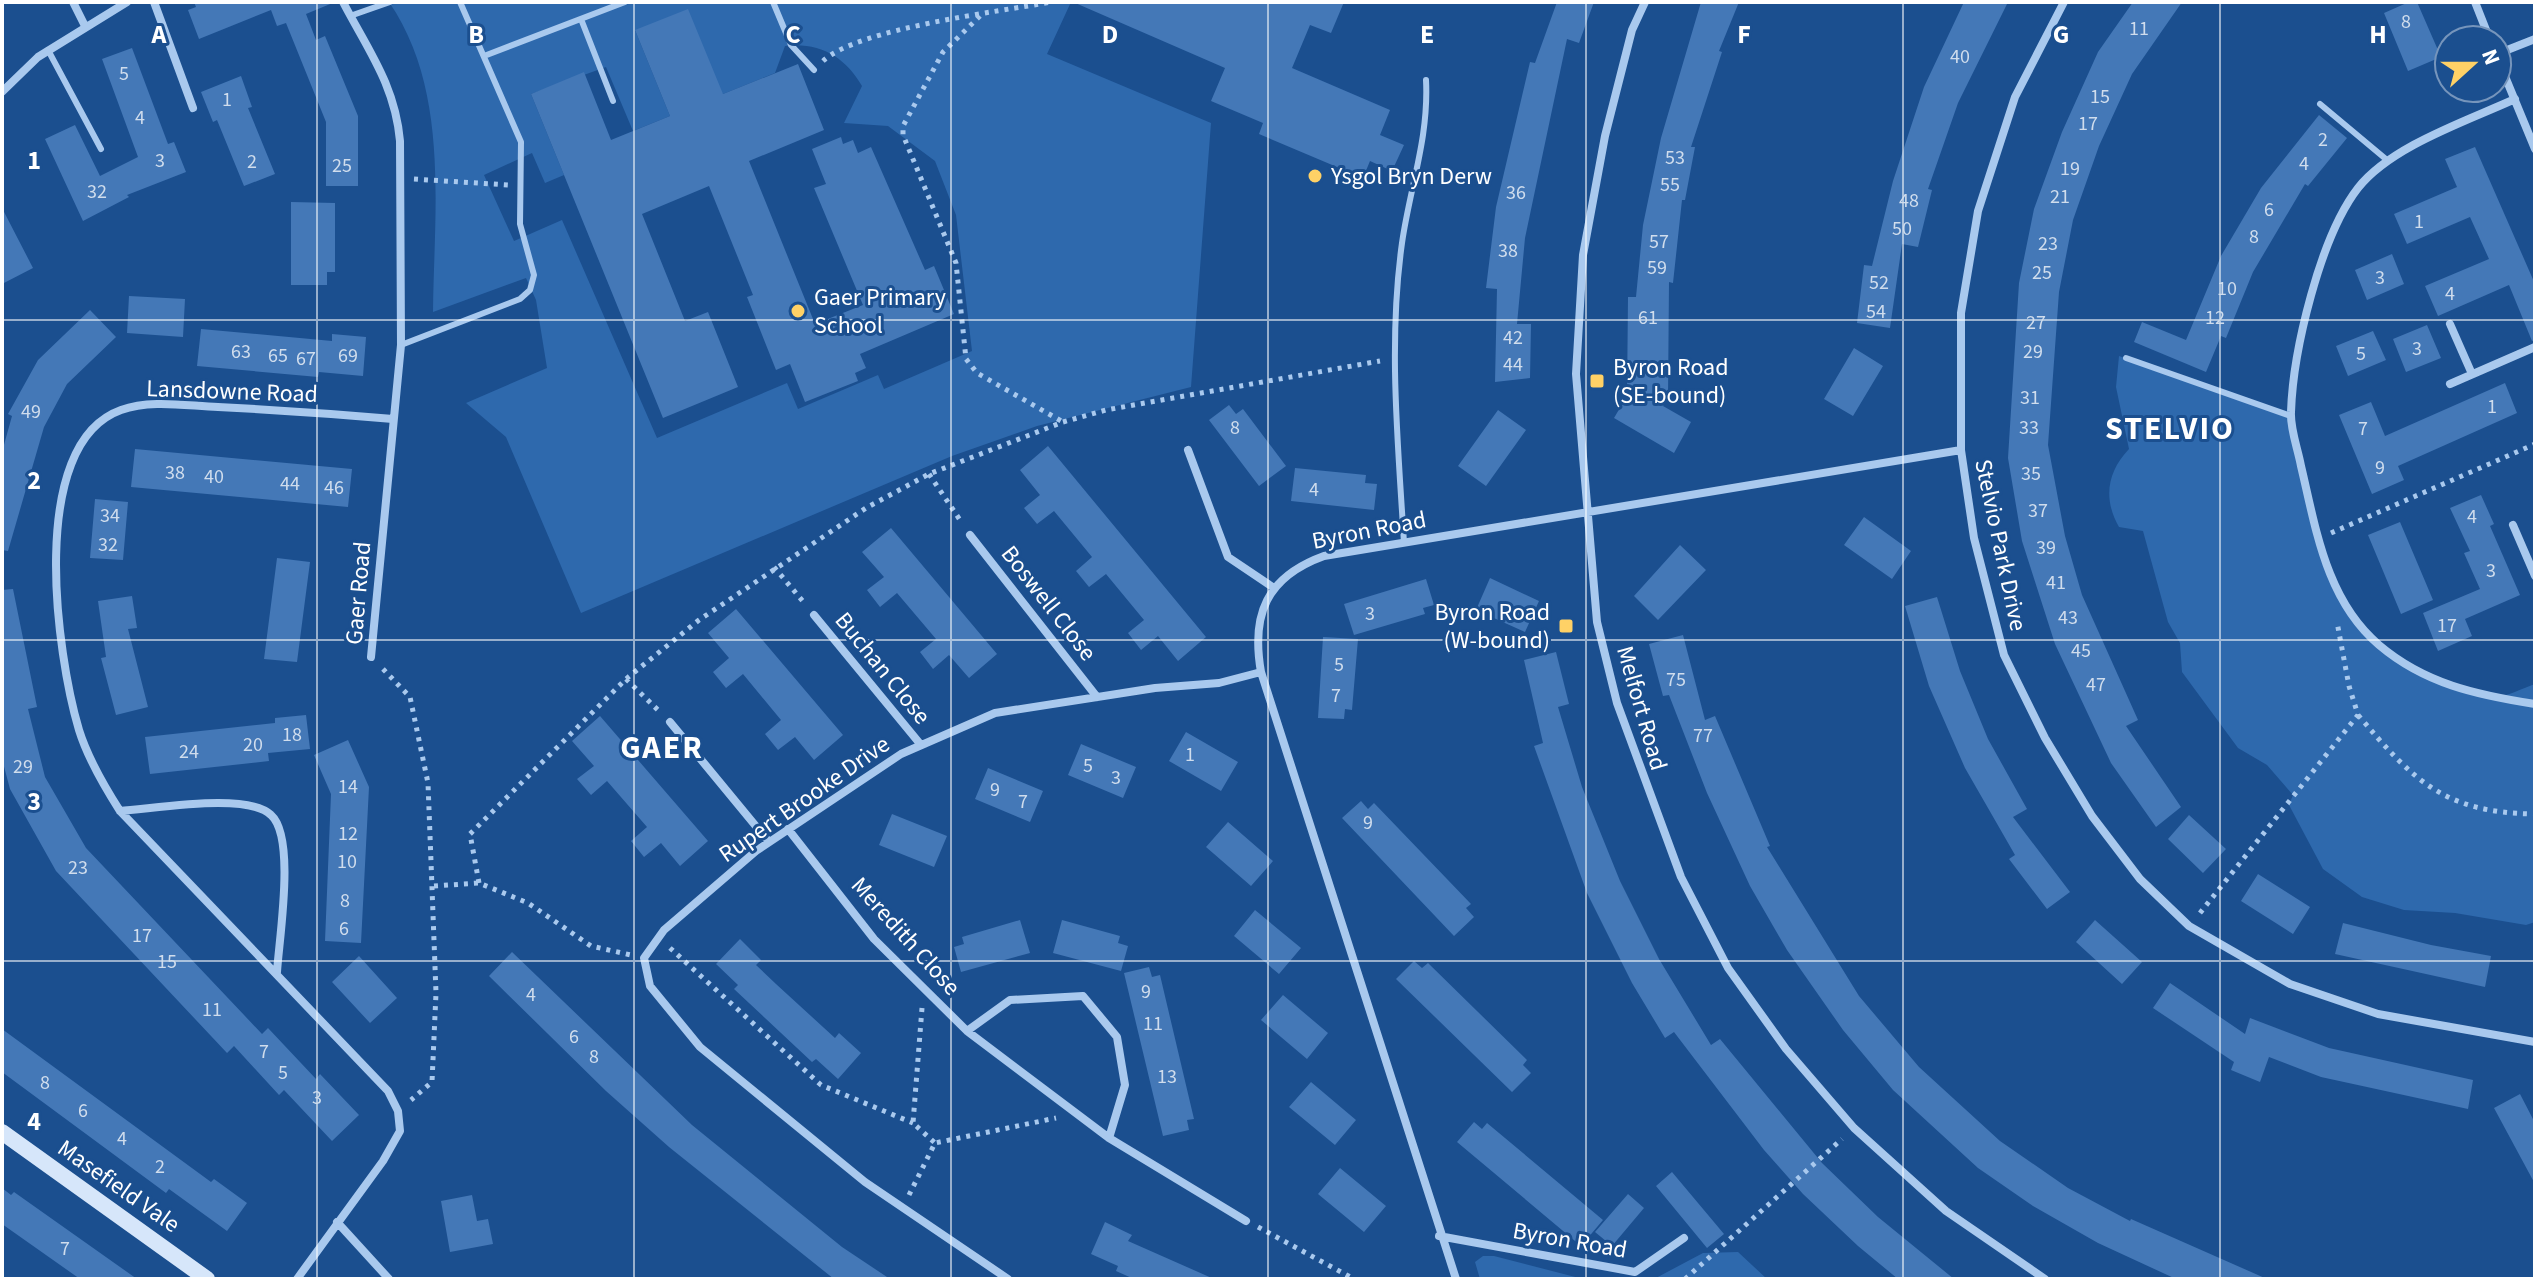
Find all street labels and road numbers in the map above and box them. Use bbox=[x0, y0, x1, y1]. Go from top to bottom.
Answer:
street label: Lansdowne Road bbox=[146, 371, 318, 412]
street label: Stelvio Park Drive bbox=[1965, 456, 2036, 634]
street label: Byron Road bbox=[1309, 502, 1429, 559]
street label: Boswell Close bbox=[992, 538, 1105, 668]
street label: Gaer Road bbox=[337, 540, 380, 646]
street label: Buchan Close bbox=[826, 604, 939, 732]
street label: Melfort Road bbox=[1607, 642, 1676, 774]
street label: Rupert Brooke Drive bbox=[712, 727, 897, 872]
street label: Meredith Close bbox=[843, 869, 969, 1004]
street label: Masefield Vale bbox=[50, 1131, 187, 1242]
street label: Byron Road bbox=[1510, 1213, 1630, 1268]

